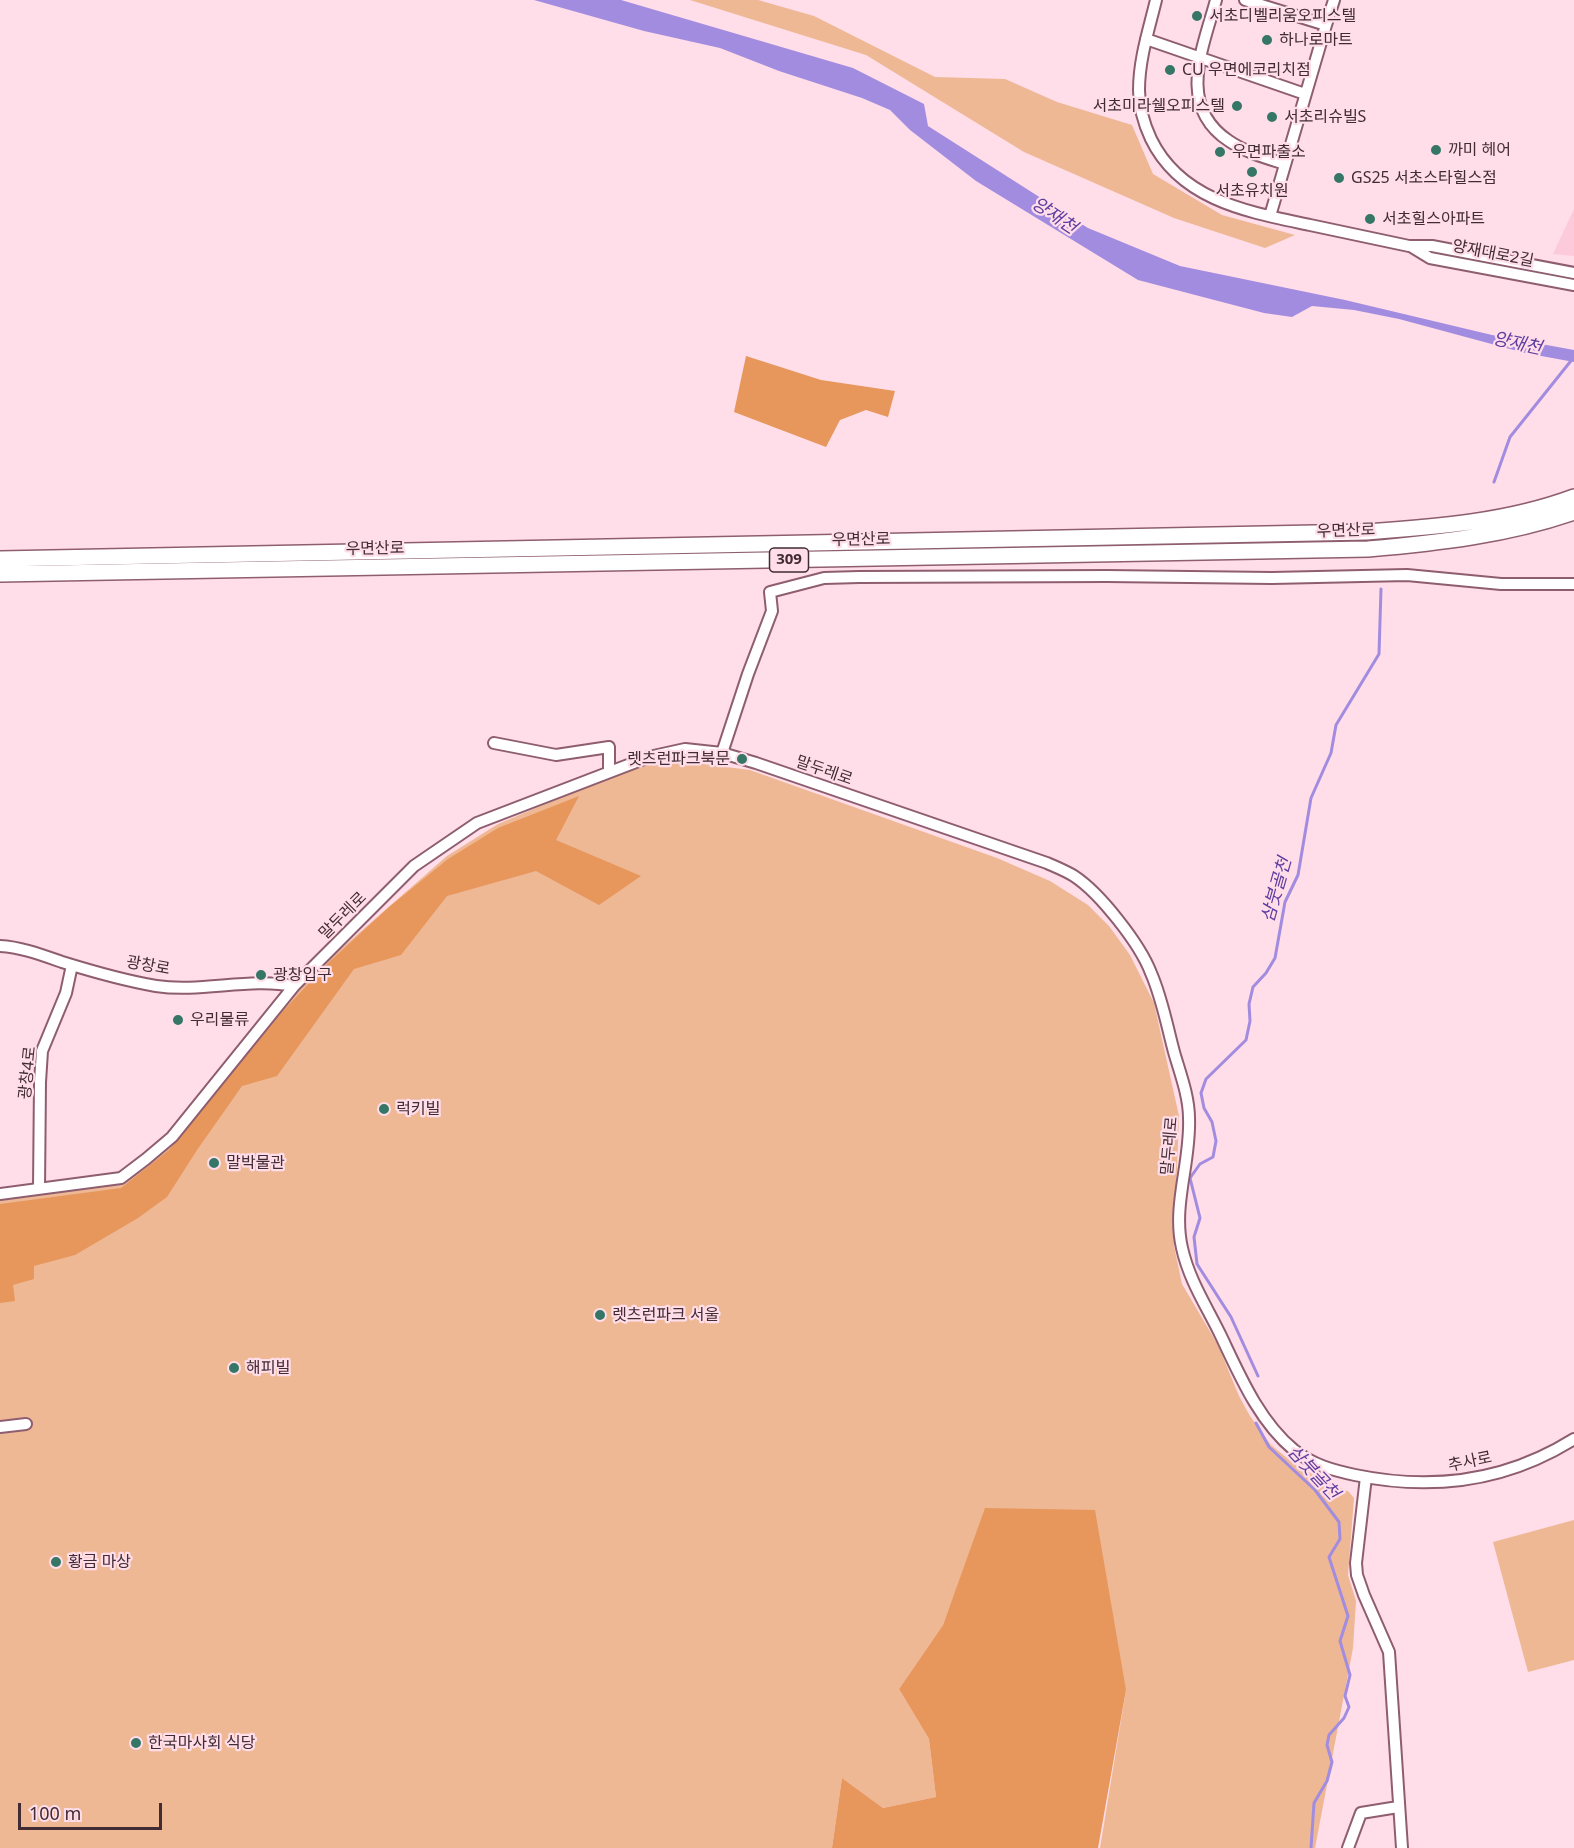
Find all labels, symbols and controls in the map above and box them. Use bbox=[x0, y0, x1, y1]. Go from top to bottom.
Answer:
place label: 서초디벨리움오피스텔 bbox=[1209, 6, 1356, 26]
marker: 서초디벨리움오피스텔 bbox=[1190, 9, 1204, 23]
place label: 하나로마트 bbox=[1279, 30, 1353, 50]
marker: 하나로마트 bbox=[1260, 33, 1274, 47]
place label: CU 우면에코리치점 bbox=[1182, 60, 1311, 80]
marker: CU 우면에코리치점 bbox=[1163, 63, 1177, 77]
place label: 서초미라쉘오피스텔 bbox=[1093, 96, 1225, 116]
marker: 서초미라쉘오피스텔 bbox=[1230, 99, 1244, 113]
place label: 서초리슈빌S bbox=[1284, 107, 1366, 127]
marker: 서초리슈빌S bbox=[1265, 110, 1279, 124]
place label: 까미 헤어 bbox=[1448, 140, 1511, 160]
place label: 우면파출소 bbox=[1232, 142, 1306, 162]
marker: 까미 헤어 bbox=[1429, 143, 1443, 157]
marker: 우면파출소 bbox=[1213, 145, 1227, 159]
marker: 서초유치원 bbox=[1245, 165, 1259, 179]
place label: GS25 서초스타힐스점 bbox=[1351, 168, 1497, 188]
marker: GS25 서초스타힐스점 bbox=[1332, 171, 1346, 185]
place label: 서초유치원 bbox=[1215, 181, 1289, 201]
water label: 양재천 bbox=[1027, 193, 1081, 239]
place label: 서초힐스아파트 bbox=[1382, 209, 1485, 229]
marker: 서초힐스아파트 bbox=[1363, 212, 1377, 226]
street label: 양재대로2길 bbox=[1451, 237, 1535, 271]
water label: 양재천 bbox=[1490, 328, 1544, 360]
street label: 우면산로 bbox=[1316, 520, 1376, 542]
street label: 우면산로 bbox=[831, 530, 891, 550]
street label: 우면산로 bbox=[345, 539, 405, 559]
road number: 309 bbox=[770, 548, 808, 572]
place label: 렛츠런파크북문 bbox=[627, 749, 730, 769]
marker: 렛츠런파크북문 bbox=[735, 752, 749, 766]
street label: 말두레로 bbox=[793, 752, 855, 790]
water label: 삼붓골천 bbox=[1257, 855, 1297, 925]
street label: 말두레로 bbox=[315, 888, 371, 944]
street label: 광창로 bbox=[125, 953, 171, 979]
place label: 광창입구 bbox=[273, 965, 332, 985]
marker: 광창입구 bbox=[254, 968, 268, 982]
place label: 우리물류 bbox=[190, 1010, 249, 1030]
marker: 우리물류 bbox=[171, 1013, 185, 1027]
street label: 광창4로 bbox=[16, 1045, 40, 1101]
place label: 럭키빌 bbox=[396, 1099, 440, 1119]
marker: 럭키빌 bbox=[377, 1102, 391, 1116]
street label: 말두레로 bbox=[1158, 1116, 1182, 1176]
place label: 말박물관 bbox=[226, 1153, 285, 1173]
marker: 말박물관 bbox=[207, 1156, 221, 1170]
place label: 렛츠런파크 서울 bbox=[612, 1305, 719, 1325]
marker: 렛츠런파크 서울 bbox=[593, 1308, 607, 1322]
place label: 해피빌 bbox=[246, 1358, 290, 1378]
marker: 해피빌 bbox=[227, 1361, 241, 1375]
water label: 삼붓골천 bbox=[1283, 1441, 1343, 1505]
street label: 추사로 bbox=[1446, 1448, 1494, 1476]
place label: 황금 마상 bbox=[68, 1552, 131, 1572]
marker: 황금 마상 bbox=[49, 1555, 63, 1569]
place label: 한국마사회 식당 bbox=[148, 1733, 255, 1753]
marker: 한국마사회 식당 bbox=[129, 1736, 143, 1750]
scale bar bbox=[21, 1791, 165, 1829]
text: 100 m bbox=[29, 1801, 81, 1825]

